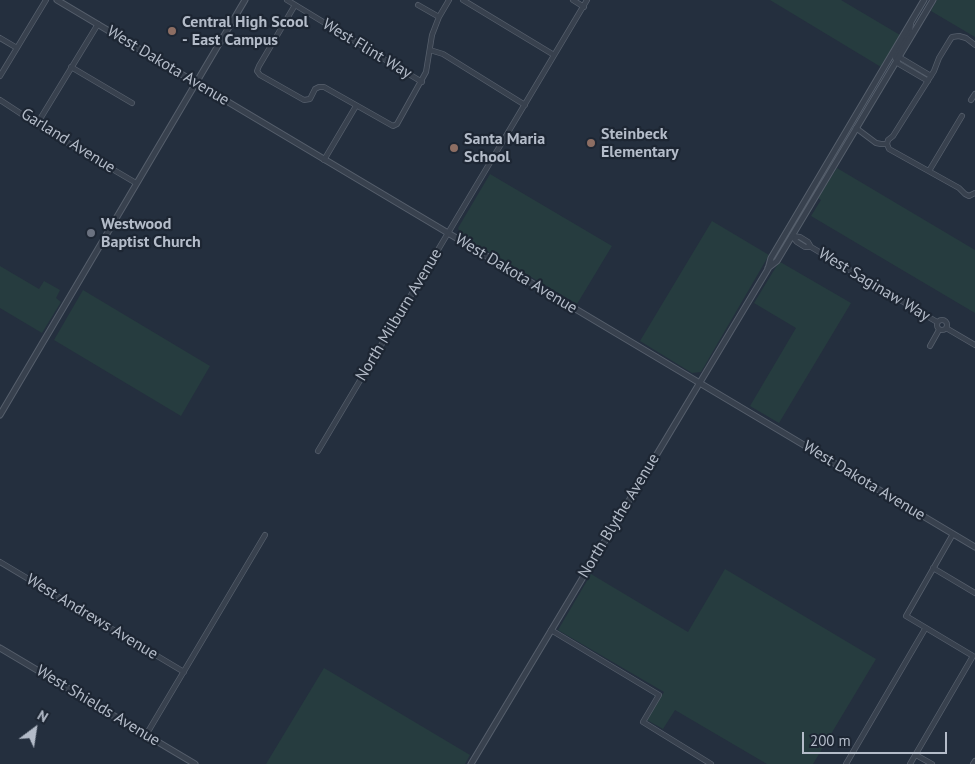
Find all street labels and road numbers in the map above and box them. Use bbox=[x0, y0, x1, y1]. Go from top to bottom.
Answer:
street label: West Flint Way bbox=[319, 15, 415, 83]
street label: West Dakota Avenue bbox=[103, 22, 233, 110]
street label: Garland Avenue bbox=[17, 104, 119, 178]
street label: West Dakota Avenue bbox=[451, 230, 581, 318]
street label: West Saginaw Way bbox=[815, 244, 933, 326]
street label: North Milburn Avenue bbox=[352, 245, 446, 385]
street label: West Dakota Avenue bbox=[799, 437, 929, 525]
street label: North Blythe Avenue bbox=[574, 450, 664, 582]
street label: West Andrews Avenue bbox=[23, 570, 161, 664]
street label: West Shields Avenue bbox=[33, 661, 163, 751]

